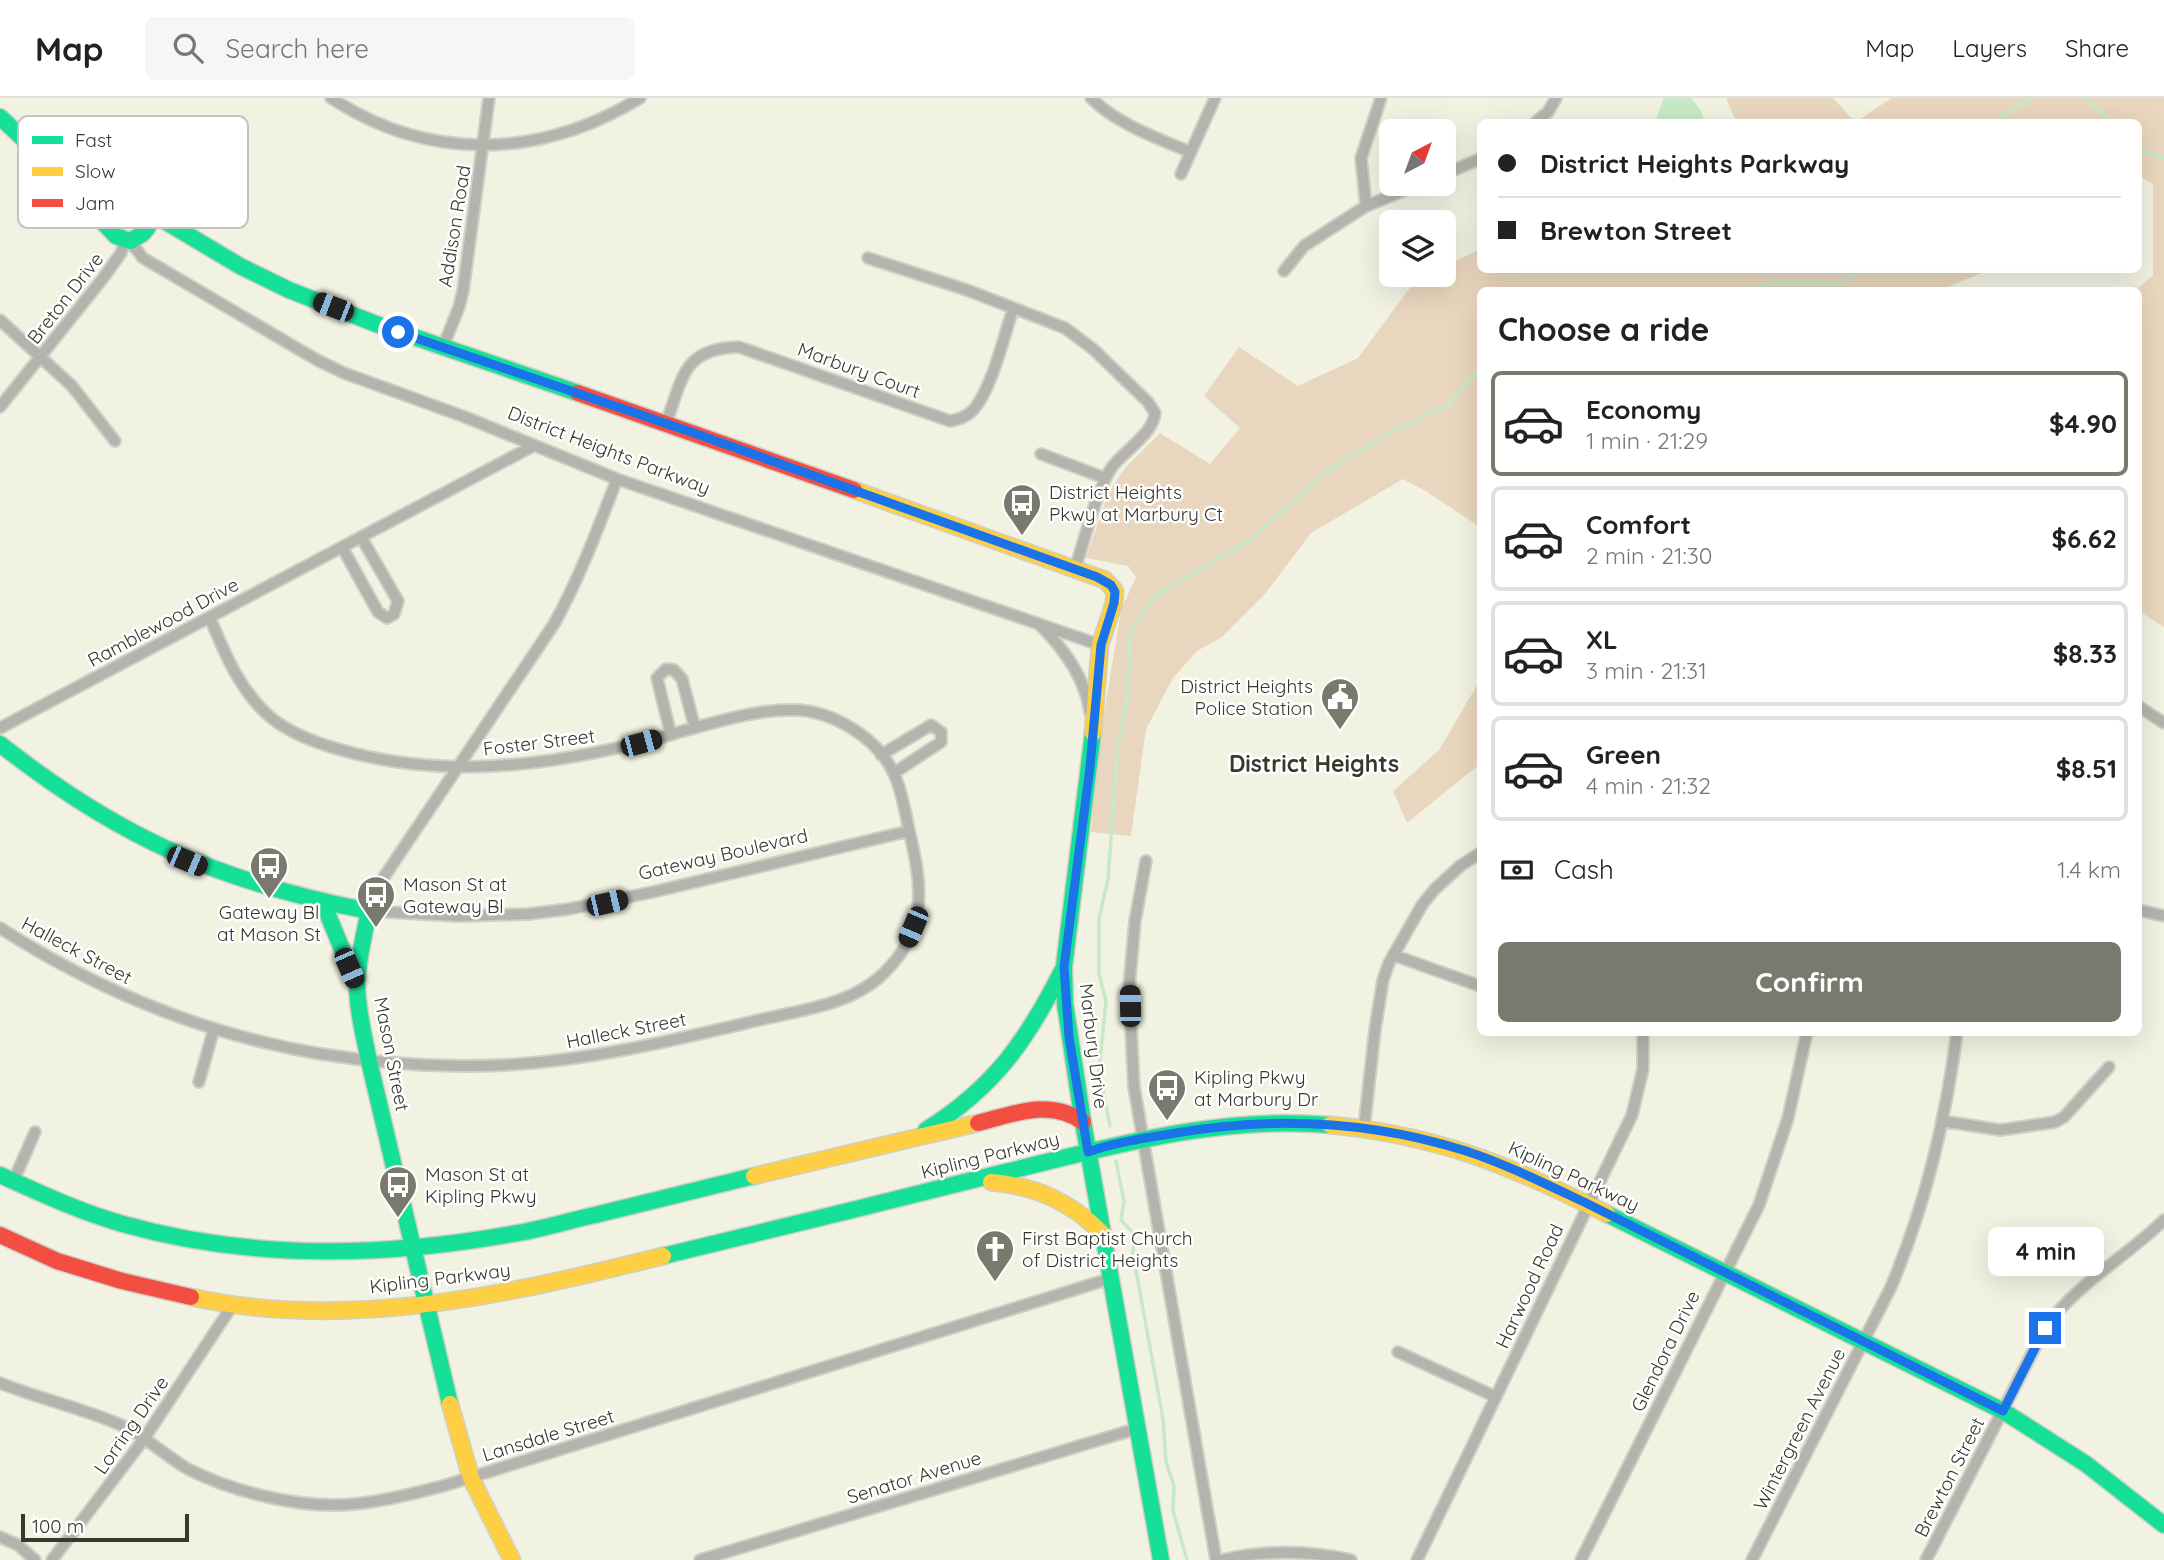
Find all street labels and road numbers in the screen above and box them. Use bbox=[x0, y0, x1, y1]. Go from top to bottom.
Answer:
street label: Addison Road bbox=[433, 163, 475, 289]
street label: Breton Drive bbox=[22, 247, 108, 349]
street label: Marbury Court bbox=[794, 337, 924, 403]
street label: District Heights Parkway bbox=[504, 400, 714, 500]
street label: Ramblewood Drive bbox=[83, 572, 243, 672]
street label: Foster Street bbox=[482, 723, 596, 761]
street label: Gateway Boulevard bbox=[636, 823, 810, 885]
street label: Halleck Street bbox=[18, 911, 136, 989]
street label: Marbury Drive bbox=[1074, 982, 1114, 1110]
street label: Mason Street bbox=[369, 995, 415, 1113]
street label: Halleck Street bbox=[564, 1007, 688, 1053]
street label: Kipling Parkway bbox=[918, 1126, 1062, 1184]
street label: Kipling Parkway bbox=[1505, 1135, 1643, 1217]
street label: Harwood Road bbox=[1490, 1220, 1568, 1352]
street label: Kipling Parkway bbox=[368, 1257, 512, 1299]
street label: Glendora Drive bbox=[1625, 1287, 1705, 1415]
street label: Wintergreen Avenue bbox=[1748, 1344, 1850, 1514]
street label: Lorring Drive bbox=[88, 1371, 174, 1479]
street label: Lansdale Street bbox=[479, 1404, 617, 1466]
street label: Brewton Street bbox=[1909, 1413, 1989, 1541]
street label: Senator Avenue bbox=[844, 1445, 984, 1509]

